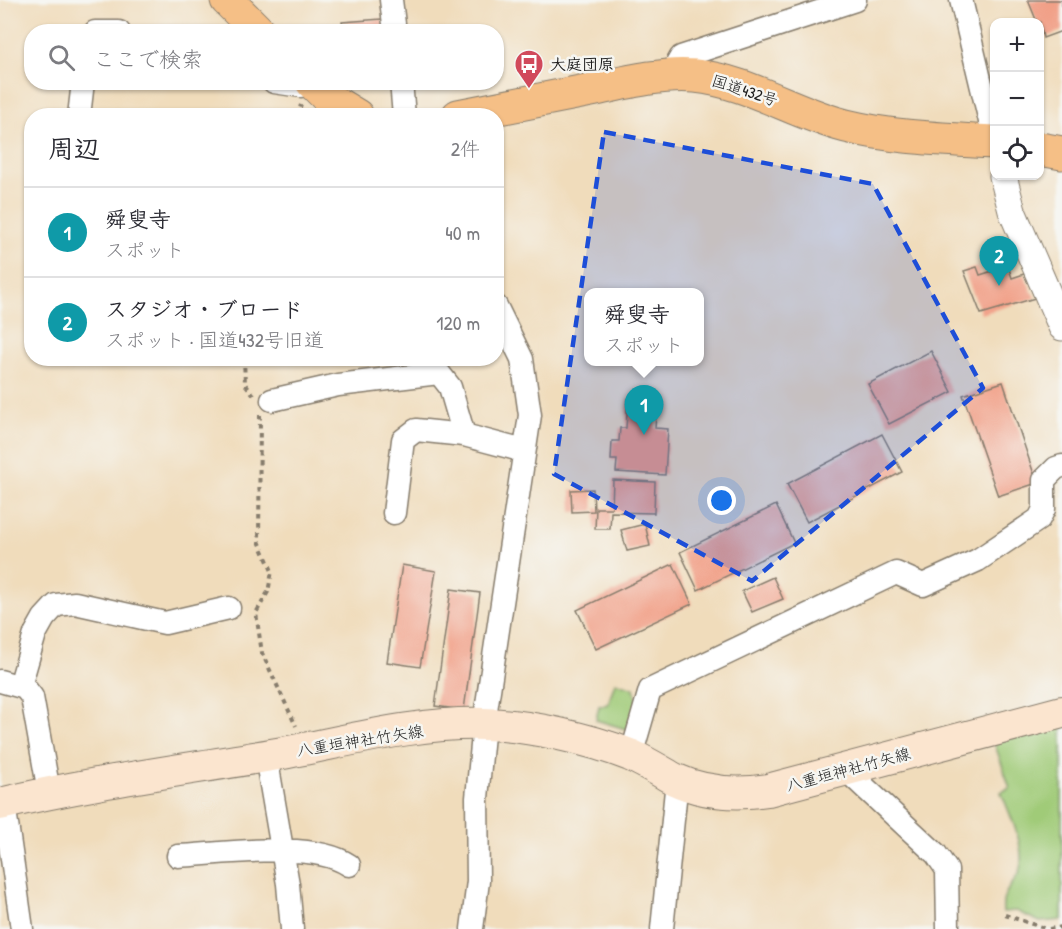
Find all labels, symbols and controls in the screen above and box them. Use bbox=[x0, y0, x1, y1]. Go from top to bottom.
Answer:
map controls bbox=[990, 18, 1044, 180]
button: + bbox=[990, 18, 1044, 72]
search box bbox=[24, 24, 504, 90]
icon: search bbox=[45, 41, 78, 74]
text: ここで検索 bbox=[93, 44, 203, 74]
bus stop icon: 大庭団原 bbox=[513, 48, 545, 90]
place label: 大庭団原 bbox=[550, 53, 614, 75]
street label: 国道432号 bbox=[709, 69, 781, 111]
button: − bbox=[990, 72, 1044, 126]
button: locate bbox=[990, 126, 1044, 180]
text: 周辺 bbox=[48, 131, 100, 166]
text: 2件 bbox=[451, 135, 480, 162]
text: 舜叟寺 bbox=[105, 204, 171, 234]
text: 1 bbox=[64, 219, 71, 246]
text: 40 m bbox=[445, 219, 480, 246]
text: スポット bbox=[105, 236, 185, 263]
pin: 2 bbox=[980, 236, 1018, 286]
popup bbox=[584, 288, 704, 366]
text: スタジオ・ブロード bbox=[105, 294, 303, 324]
text: 舜叟寺 bbox=[604, 299, 670, 329]
text: 2 bbox=[63, 309, 72, 336]
text: 120 m bbox=[436, 309, 480, 336]
text: スポット · 国道432号旧道 bbox=[105, 326, 324, 353]
text: スポット bbox=[604, 331, 684, 358]
pin: 1 bbox=[624, 386, 664, 435]
your location bbox=[707, 486, 736, 515]
street label: 八重垣神社竹矢線 bbox=[295, 719, 425, 761]
street label: 八重垣神社竹矢線 bbox=[783, 742, 913, 796]

